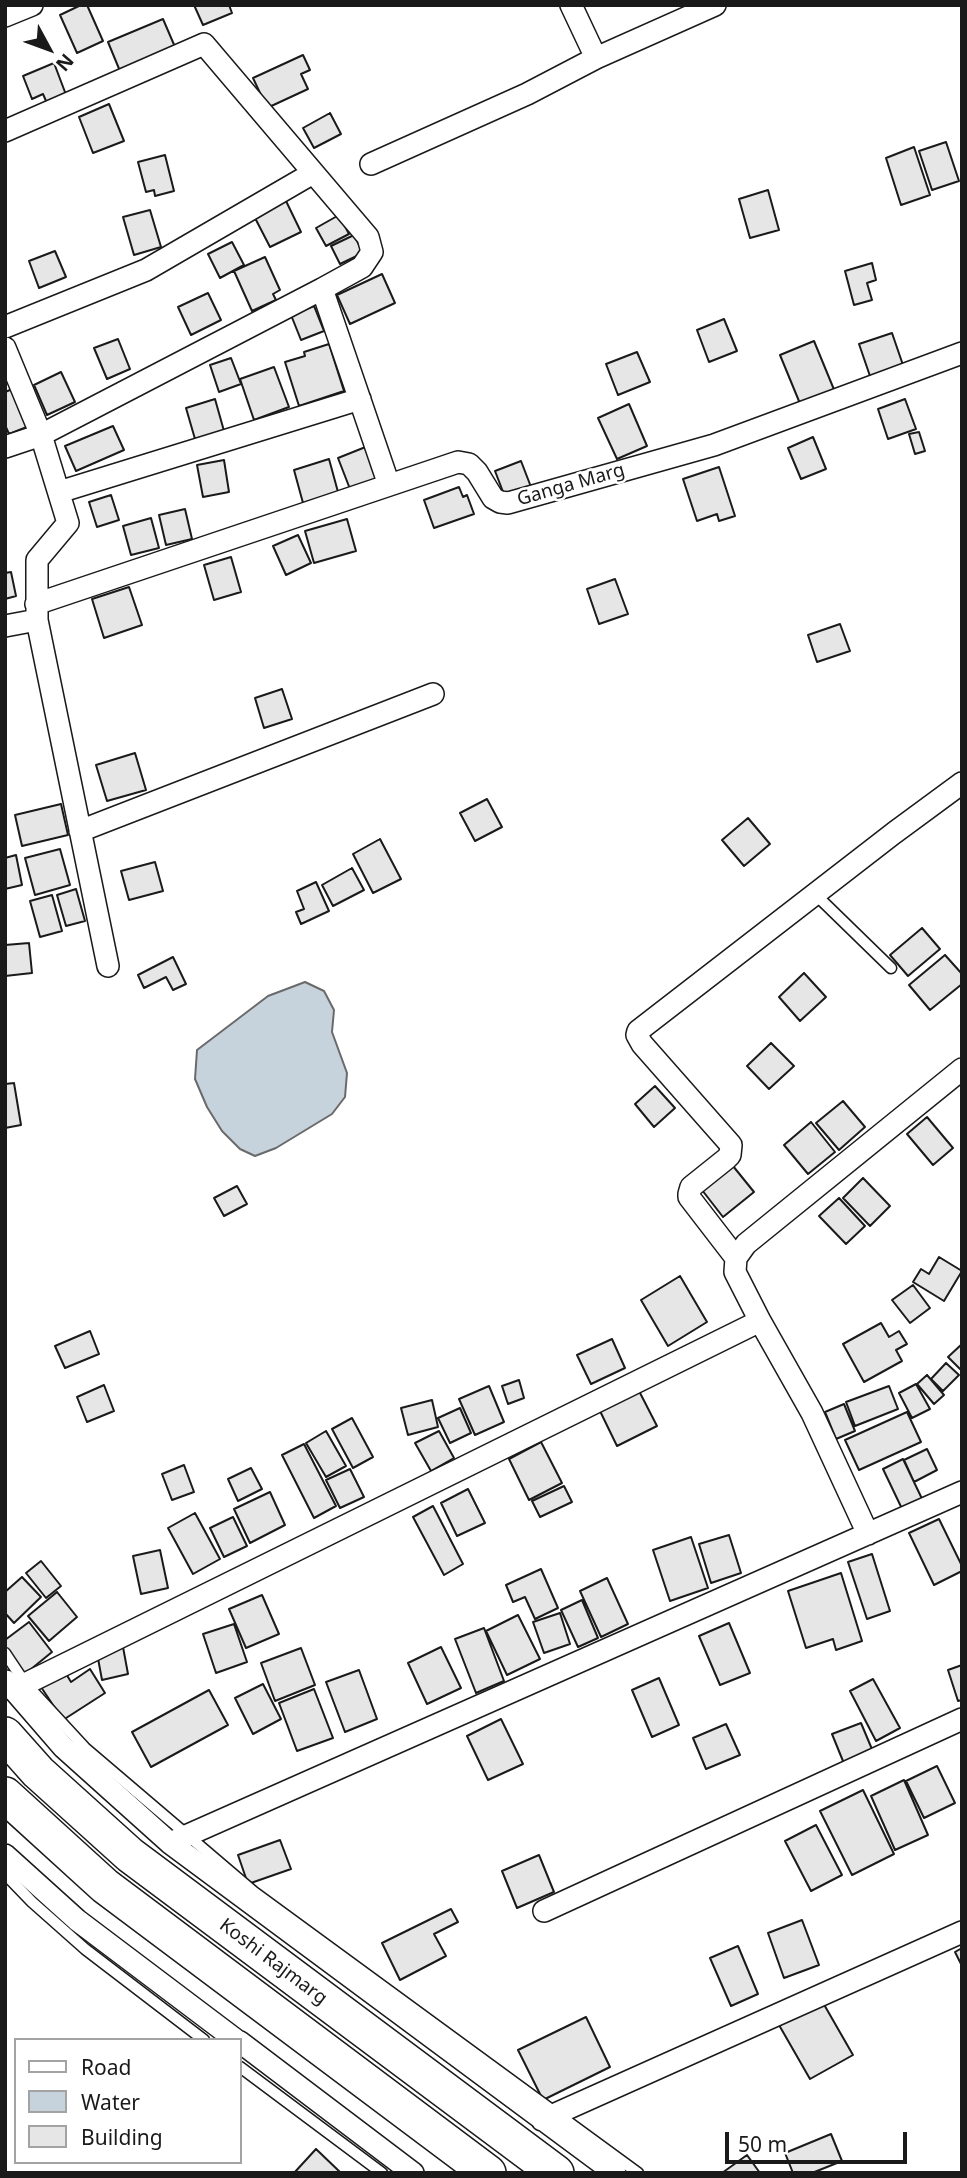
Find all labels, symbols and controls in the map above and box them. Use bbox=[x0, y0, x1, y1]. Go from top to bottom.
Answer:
north arrow bbox=[14, 14, 84, 84]
text: N bbox=[50, 48, 80, 77]
street label: Ganga Marg bbox=[515, 459, 627, 511]
street label: Koshi Rajmarg bbox=[215, 1914, 331, 2010]
legend bbox=[14, 2038, 242, 2164]
text: Road bbox=[81, 2053, 131, 2081]
text: Water bbox=[81, 2088, 140, 2116]
scale bar bbox=[729, 2118, 911, 2162]
text: Building bbox=[81, 2123, 163, 2151]
text: 50 m bbox=[738, 2130, 787, 2158]

